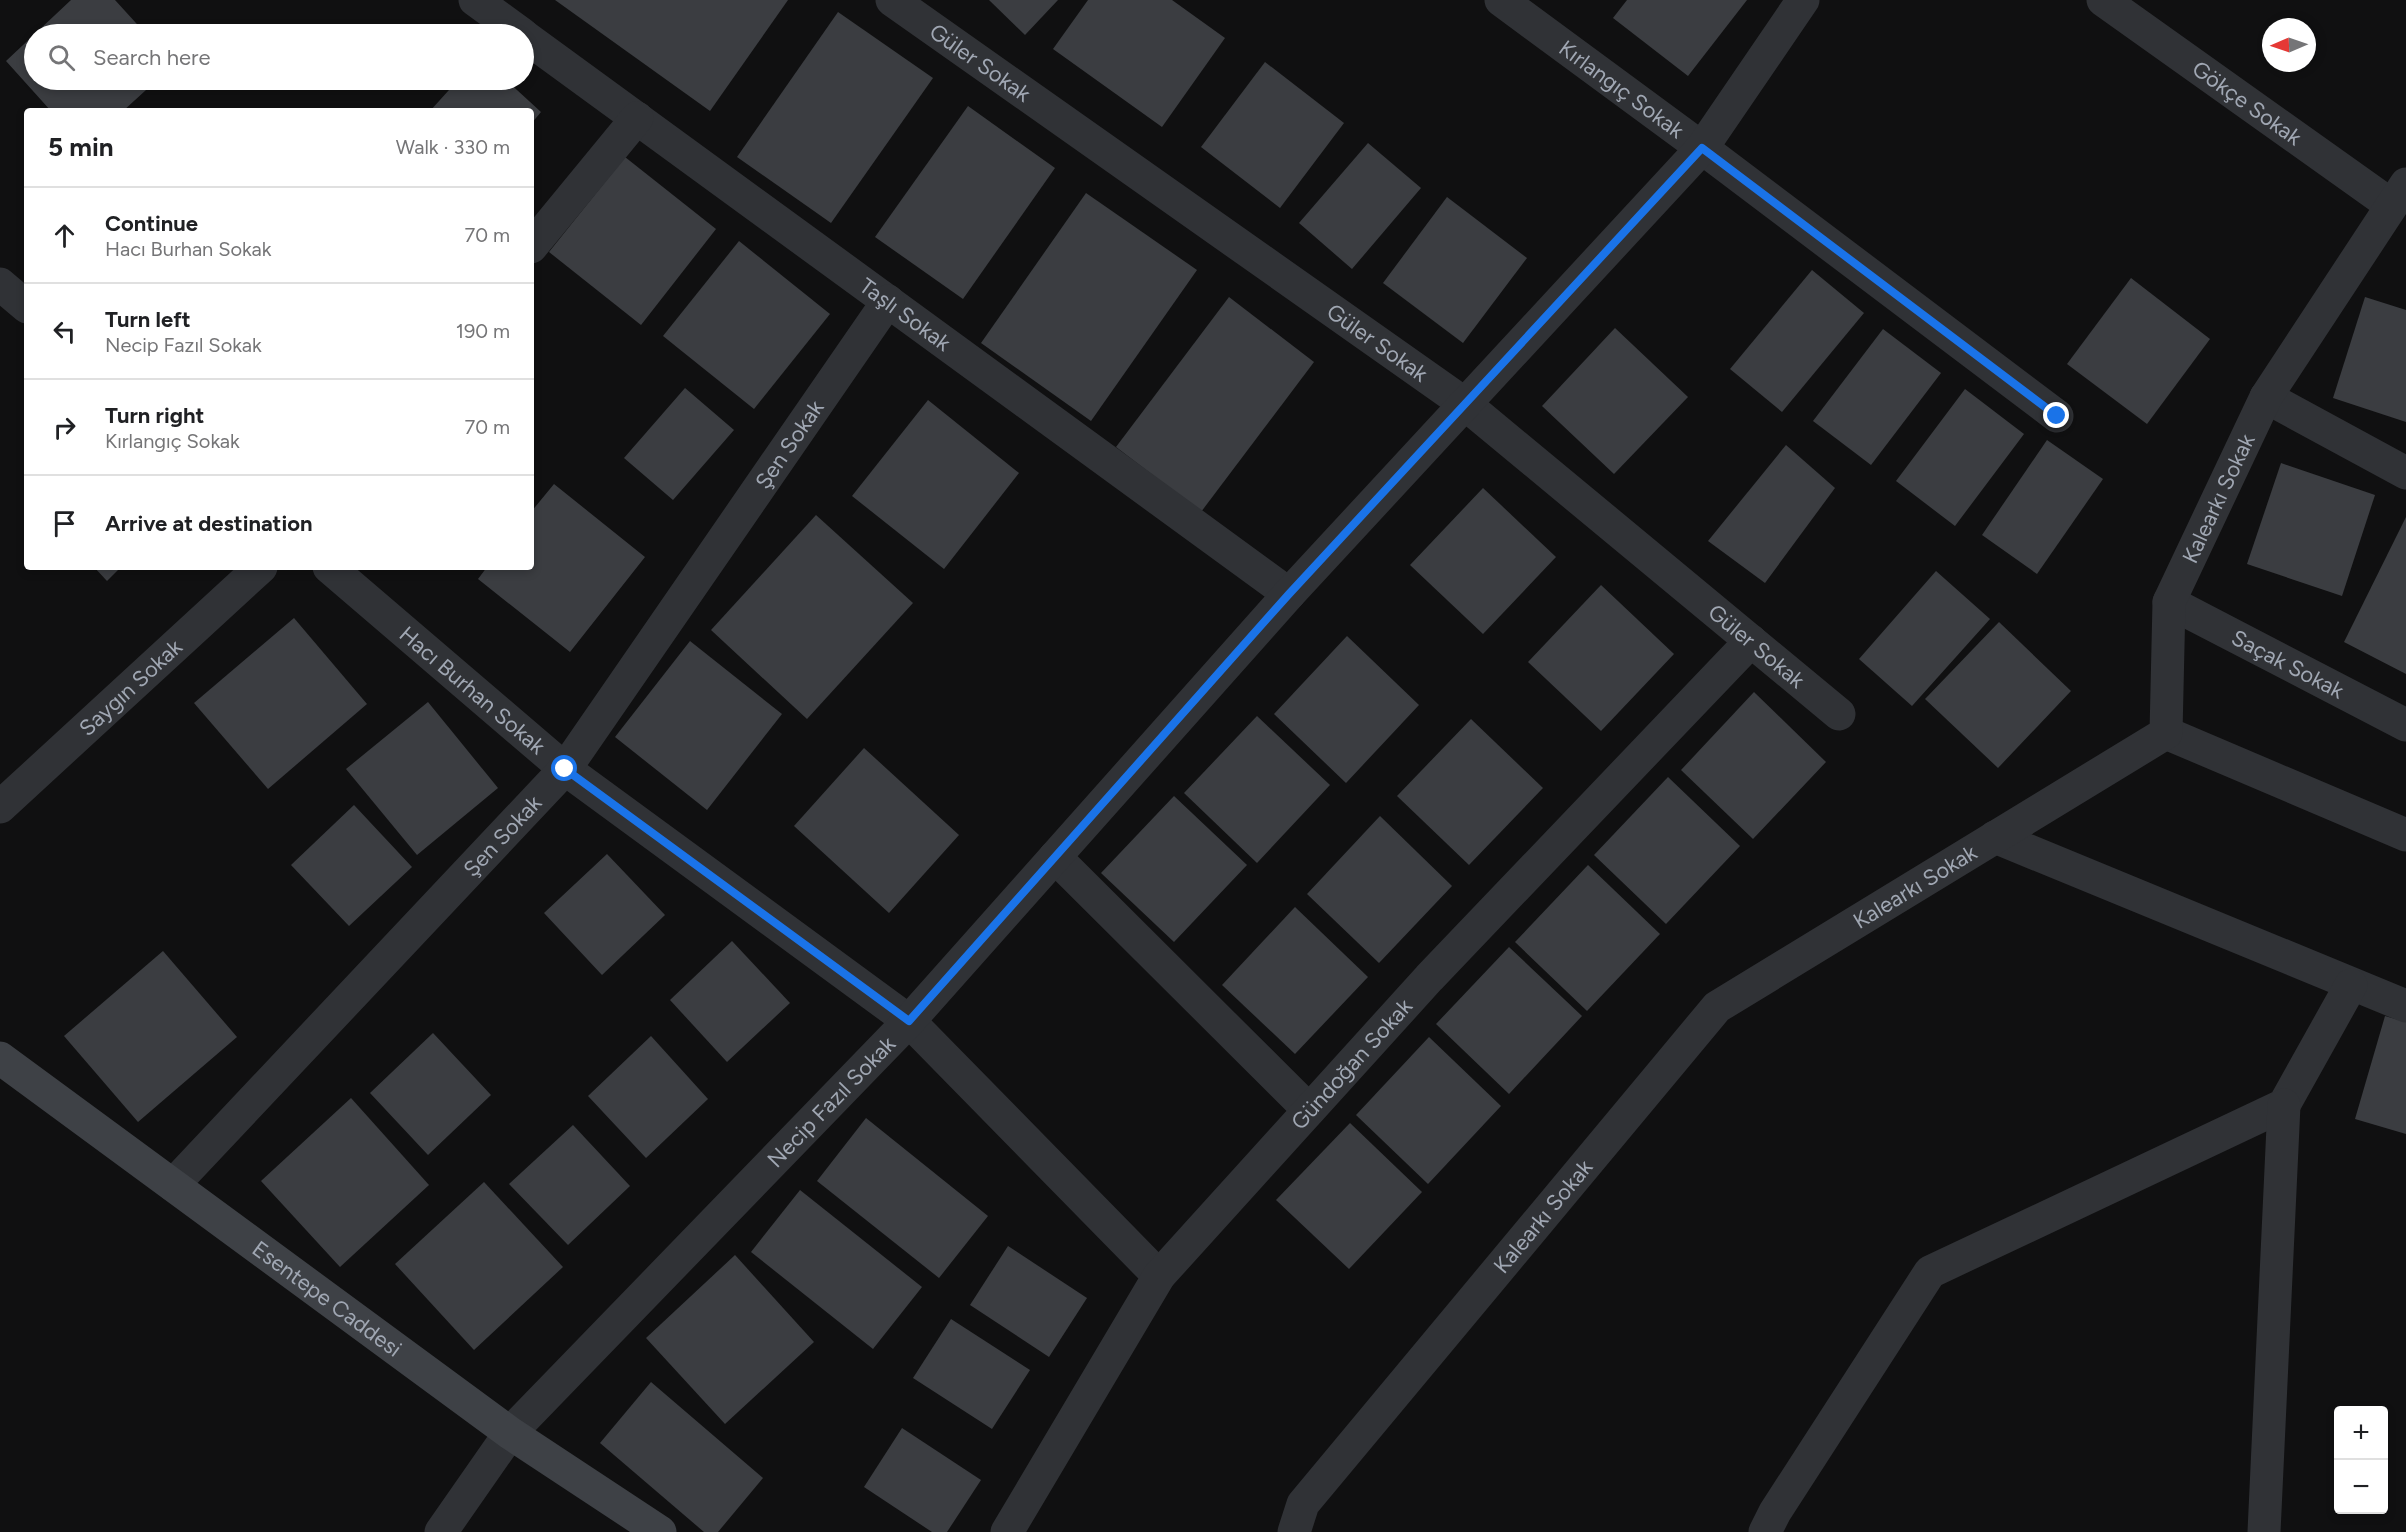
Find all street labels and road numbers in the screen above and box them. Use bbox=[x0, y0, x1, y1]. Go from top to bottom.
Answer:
street label: Güler Sokak bbox=[925, 17, 1036, 107]
street label: Kırlangıç Sokak bbox=[1554, 34, 1690, 144]
street label: Gökçe Sokak bbox=[2187, 55, 2307, 151]
street label: Taşlı Sokak bbox=[854, 272, 957, 357]
street label: Güler Sokak bbox=[1322, 297, 1433, 387]
street label: Şen Sokak bbox=[749, 395, 829, 494]
street label: Kalearkı Sokak bbox=[2176, 429, 2260, 567]
street label: Güler Sokak bbox=[1703, 598, 1811, 694]
street label: Hacı Burhan Sokak bbox=[394, 620, 551, 760]
street label: Saçak Sokak bbox=[2227, 624, 2349, 704]
street label: Saygın Sokak bbox=[73, 633, 188, 741]
street label: Şen Sokak bbox=[457, 789, 547, 882]
street label: Kalearkı Sokak bbox=[1848, 838, 1982, 934]
street label: Gündoğan Sokak bbox=[1285, 992, 1418, 1135]
street label: Necip Fazıl Sokak bbox=[761, 1030, 901, 1173]
street label: Kalearkı Sokak bbox=[1488, 1154, 1598, 1279]
street label: Esentepe Caddesi bbox=[247, 1235, 407, 1362]

